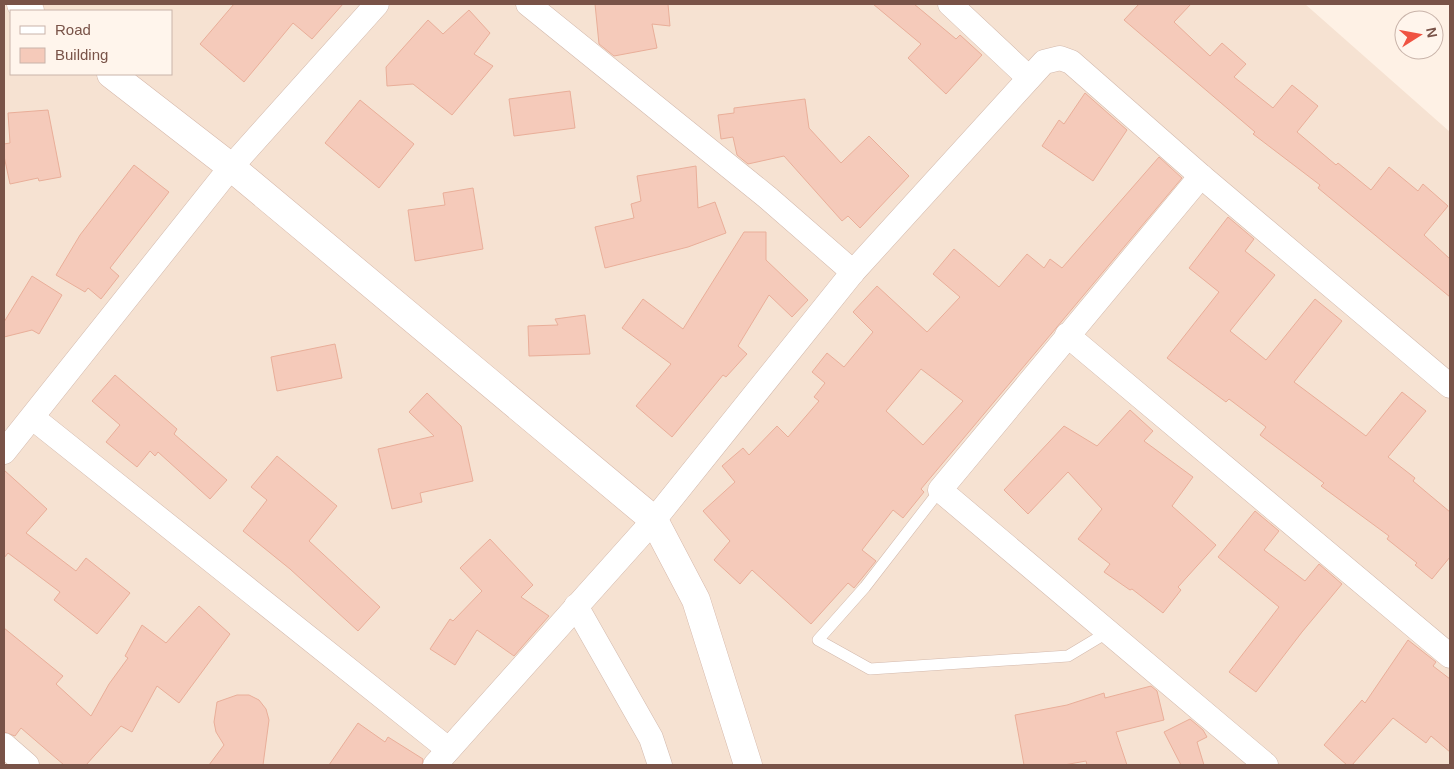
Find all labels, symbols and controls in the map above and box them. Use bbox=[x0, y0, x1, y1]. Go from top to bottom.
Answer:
legend bbox=[10, 10, 172, 75]
north arrow bbox=[1394, 10, 1444, 60]
text: Road bbox=[55, 21, 91, 38]
text: N bbox=[1423, 26, 1441, 39]
text: Building bbox=[55, 46, 108, 63]

